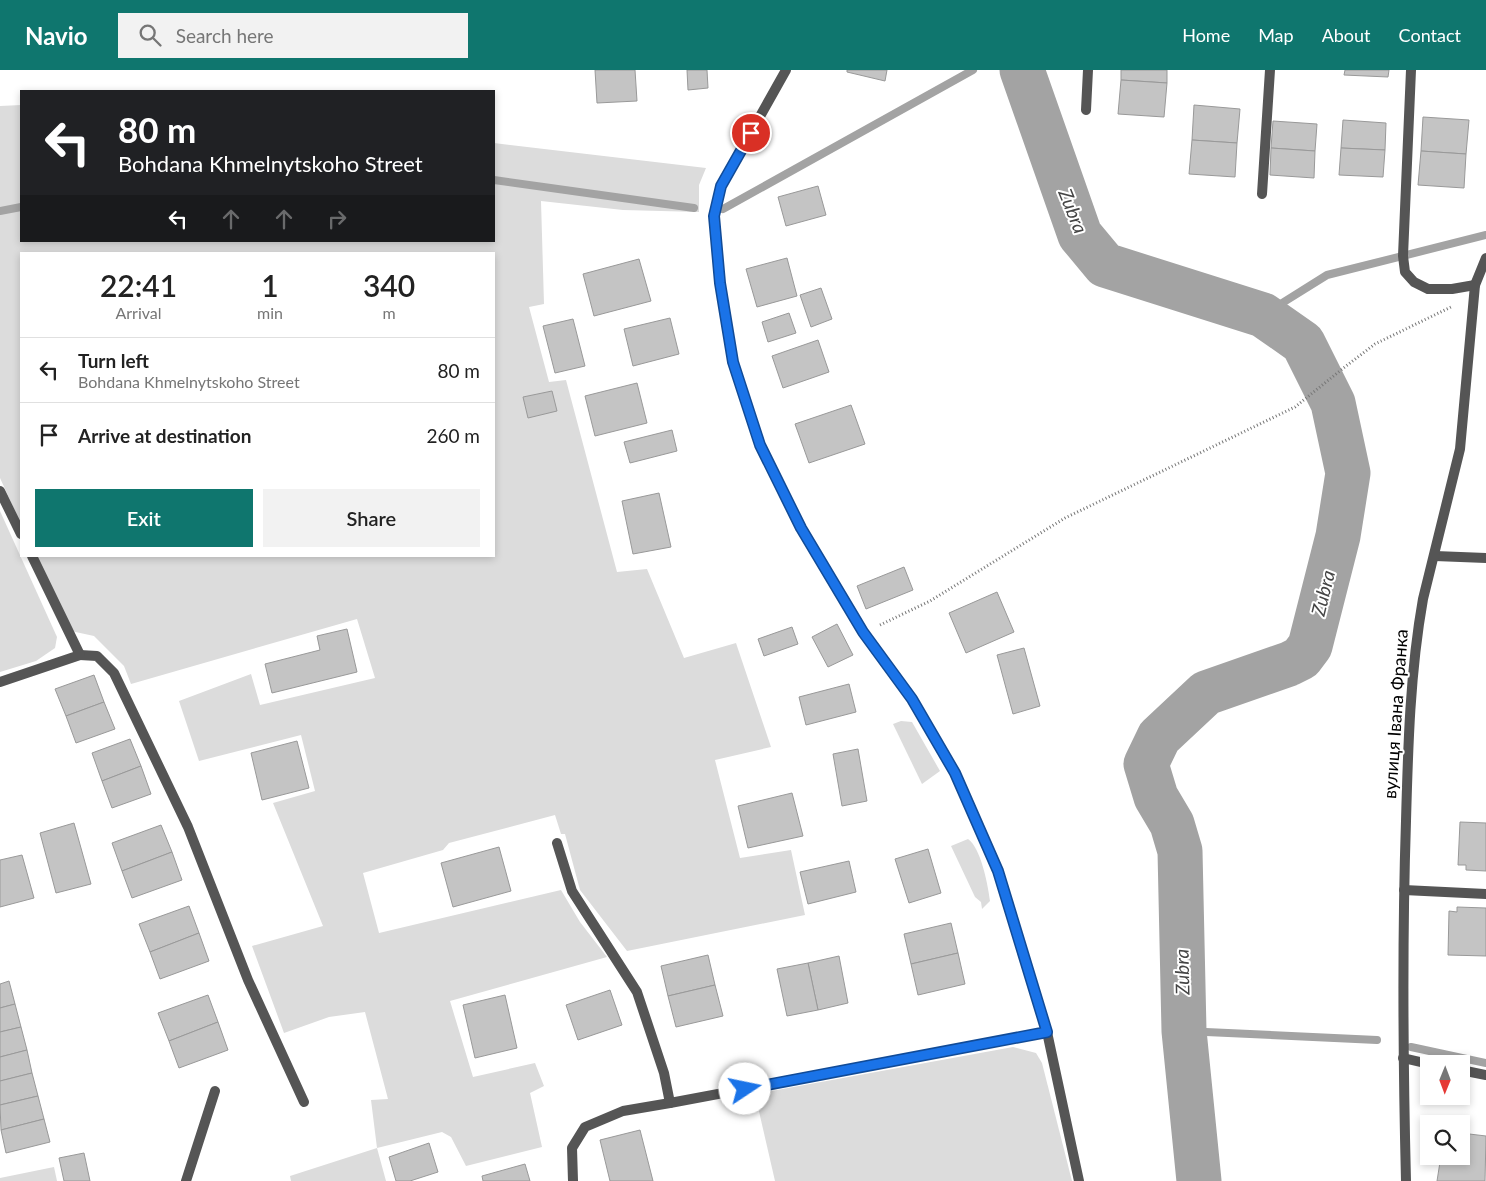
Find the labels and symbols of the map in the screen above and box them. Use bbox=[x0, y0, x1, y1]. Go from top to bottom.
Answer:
pin bbox=[730, 112, 772, 154]
water label: Zubra bbox=[1054, 184, 1093, 236]
water label: Zubra bbox=[1306, 568, 1339, 619]
street label: вулиця Івана Франка bbox=[1378, 628, 1412, 800]
water label: Zubra bbox=[1170, 949, 1193, 996]
north arrow bbox=[1420, 1055, 1470, 1105]
position arrow bbox=[718, 1062, 770, 1114]

